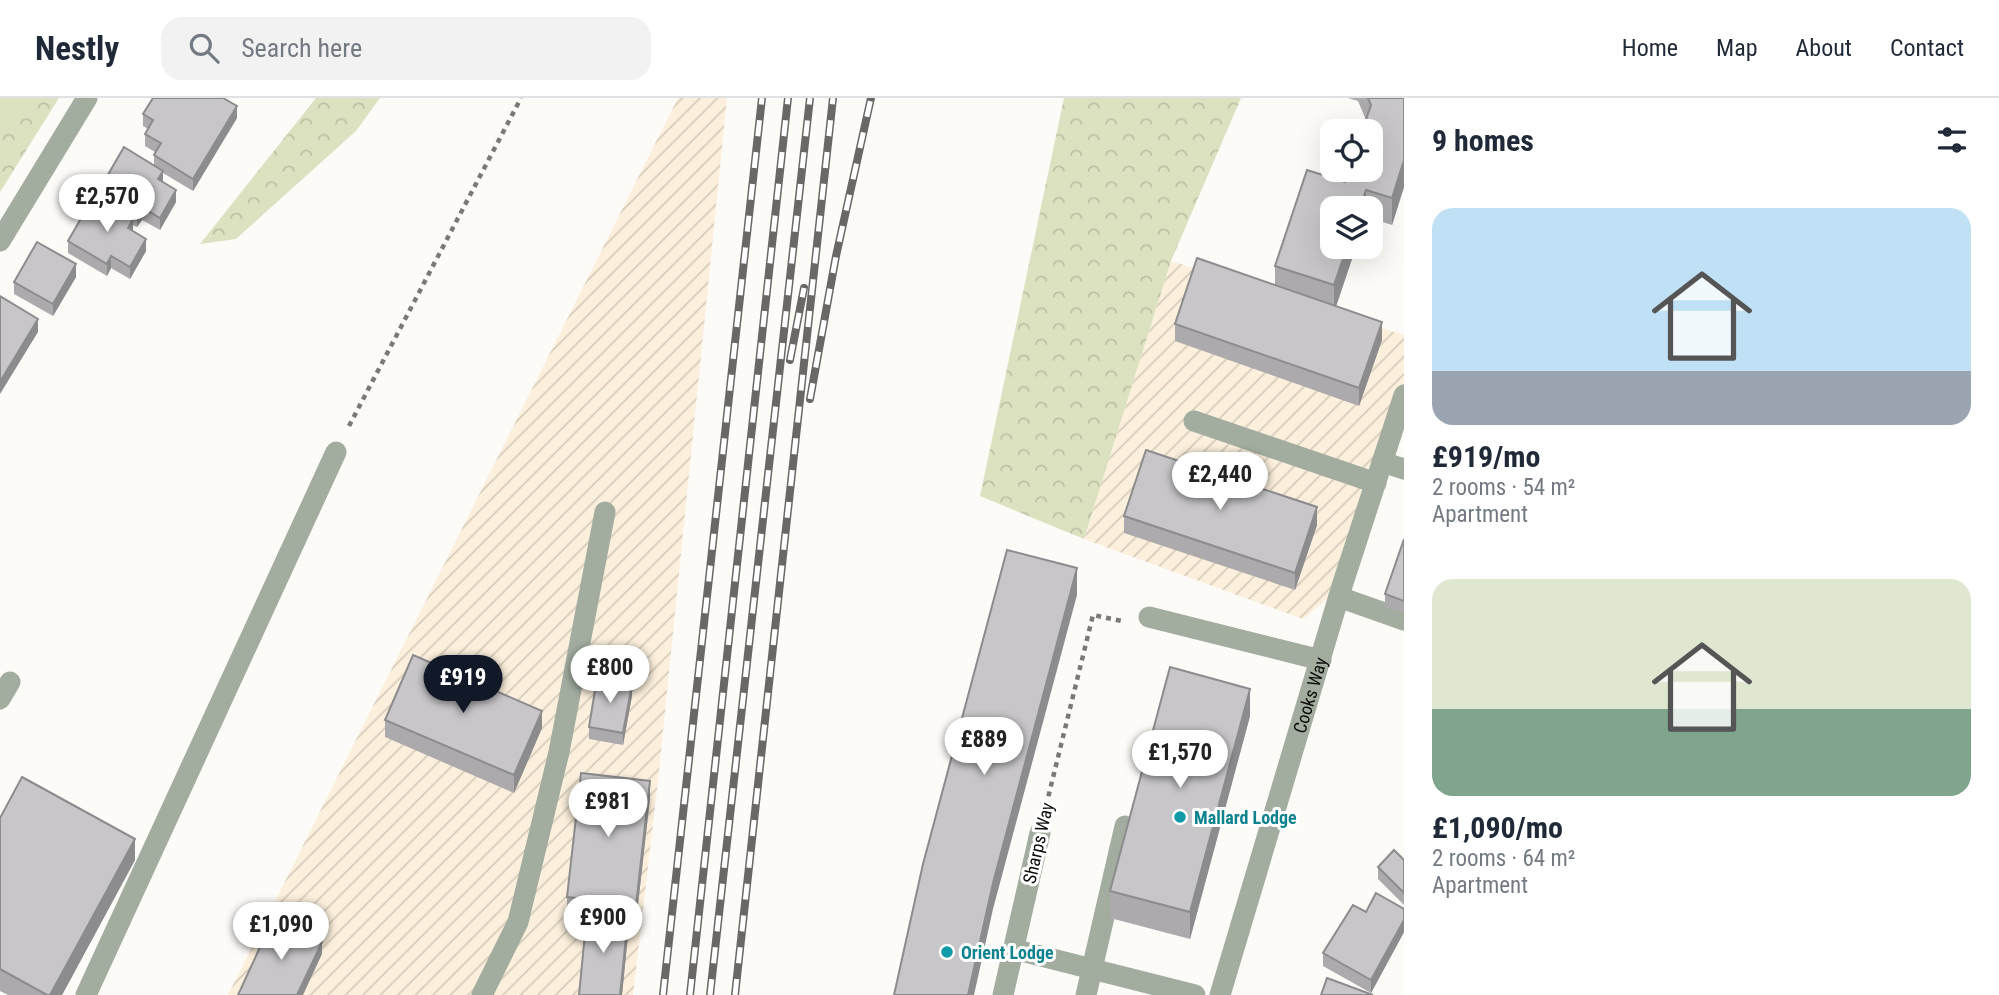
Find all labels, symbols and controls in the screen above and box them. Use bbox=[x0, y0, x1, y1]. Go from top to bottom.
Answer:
search box bbox=[161, 17, 651, 80]
text: Nestly bbox=[35, 29, 119, 68]
icon: search bbox=[185, 29, 223, 67]
text: Search here bbox=[241, 33, 362, 63]
text: Home bbox=[1622, 34, 1678, 62]
text: Map bbox=[1716, 34, 1758, 62]
text: About bbox=[1796, 34, 1852, 62]
text: Contact bbox=[1890, 34, 1964, 62]
map controls bbox=[1320, 119, 1383, 259]
button: locate bbox=[1320, 119, 1383, 182]
icon: filters bbox=[1933, 121, 1971, 159]
text: 9 homes bbox=[1432, 123, 1534, 158]
pin: £2,570 bbox=[50, 174, 164, 234]
text: £2,570 bbox=[75, 183, 139, 210]
button: layers bbox=[1320, 196, 1383, 259]
icon: home bbox=[1639, 253, 1765, 379]
text: £919/mo bbox=[1432, 439, 1540, 474]
pin: £2,440 bbox=[1163, 452, 1277, 512]
text: £2,440 bbox=[1188, 461, 1252, 488]
text: 2 rooms · 54 m² bbox=[1432, 474, 1575, 501]
text: Apartment bbox=[1432, 501, 1528, 528]
icon: home bbox=[1639, 624, 1765, 750]
pin: £800 bbox=[569, 646, 651, 705]
text: £800 bbox=[587, 654, 633, 681]
street label: Cooks Way bbox=[1288, 654, 1331, 736]
pin: £919 bbox=[422, 656, 504, 715]
text: £919 bbox=[440, 664, 486, 691]
pin: £889 bbox=[943, 718, 1025, 777]
text: £889 bbox=[961, 726, 1007, 753]
pin: £1,570 bbox=[1123, 730, 1237, 790]
text: £1,570 bbox=[1148, 739, 1212, 766]
pin: £981 bbox=[567, 780, 649, 839]
text: £981 bbox=[585, 788, 631, 815]
street label: Sharps Way bbox=[1018, 800, 1058, 886]
place label: Mallard Lodge bbox=[1194, 807, 1297, 828]
marker: Mallard Lodge bbox=[1172, 809, 1188, 825]
text: £1,090/mo bbox=[1432, 810, 1563, 845]
text: 2 rooms · 64 m² bbox=[1432, 845, 1575, 872]
text: Apartment bbox=[1432, 872, 1528, 899]
pin: £900 bbox=[562, 896, 644, 955]
pin: £1,090 bbox=[224, 902, 338, 962]
text: £900 bbox=[580, 904, 626, 931]
text: £1,090 bbox=[249, 911, 313, 938]
place label: Orient Lodge bbox=[961, 942, 1054, 963]
marker: Orient Lodge bbox=[939, 944, 955, 960]

